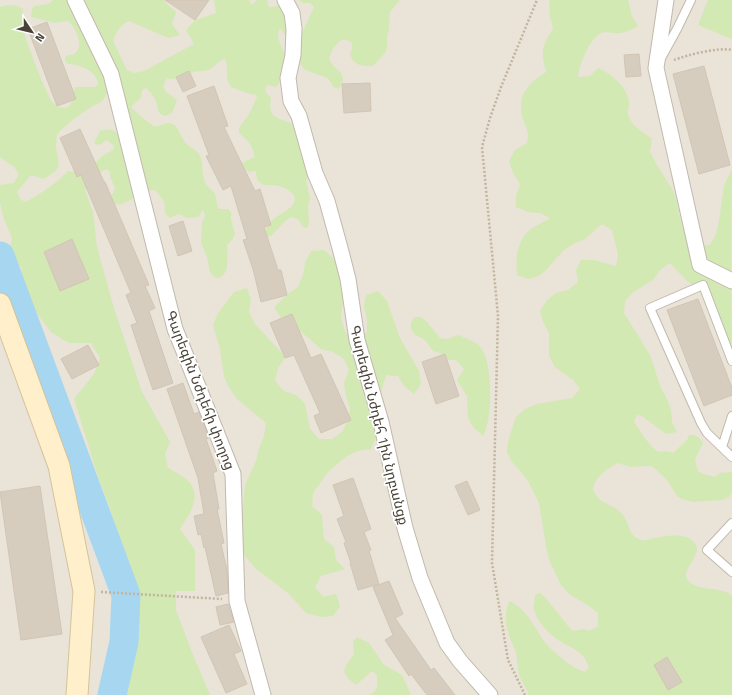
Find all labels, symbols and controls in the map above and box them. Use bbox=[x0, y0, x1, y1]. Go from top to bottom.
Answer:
north arrow bbox=[12, 12, 52, 52]
text: N bbox=[31, 30, 49, 45]
street label: Գարեգին Նժդեհի փողոց bbox=[161, 307, 241, 473]
street label: Գարեգին Նժդեհ 1ին նրբանցք bbox=[345, 323, 415, 527]

